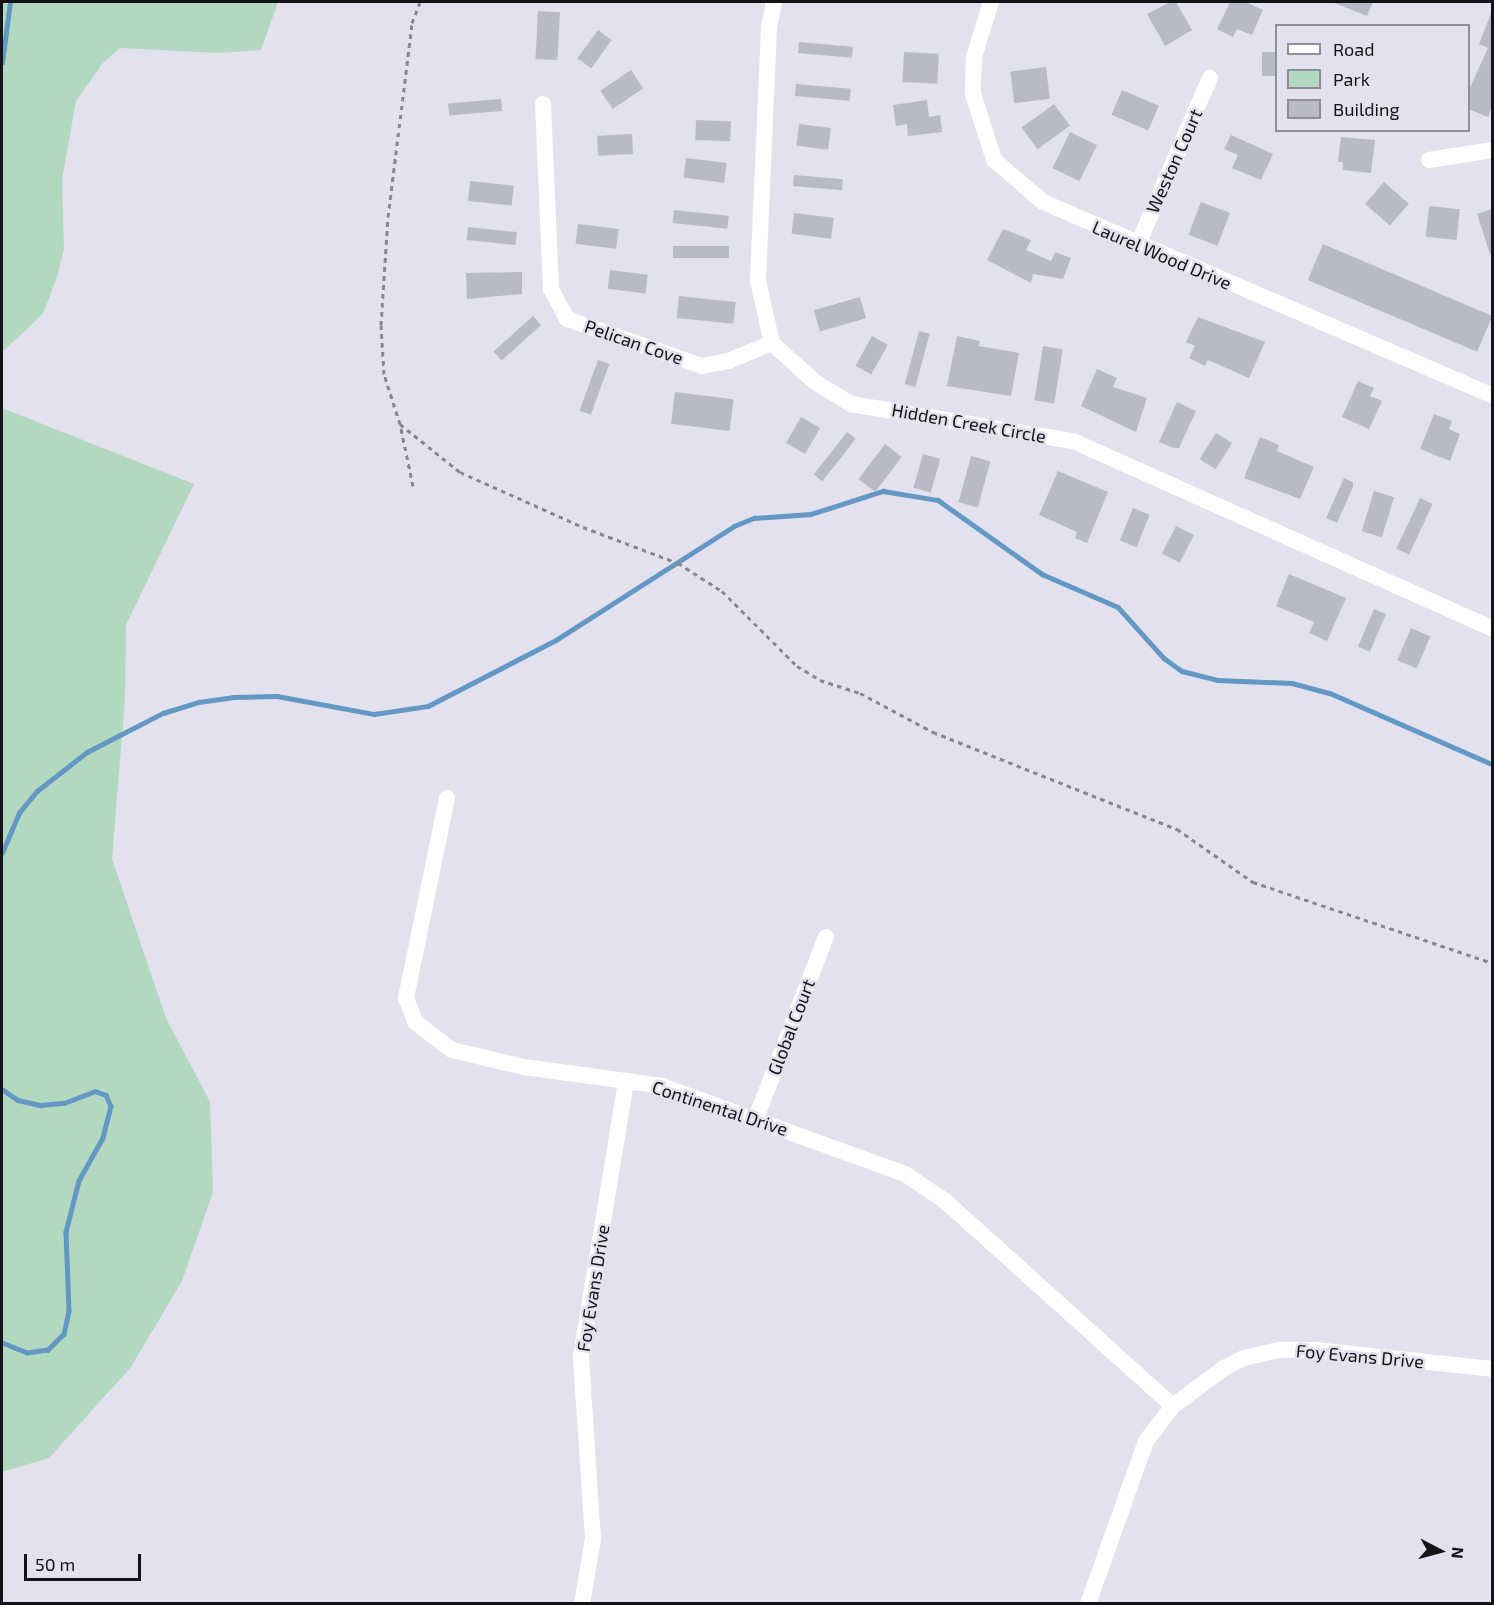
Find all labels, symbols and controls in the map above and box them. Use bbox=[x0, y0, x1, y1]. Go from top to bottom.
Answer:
legend bbox=[1275, 24, 1470, 132]
text: Road bbox=[1333, 38, 1374, 60]
text: Park bbox=[1333, 68, 1370, 90]
text: Building bbox=[1333, 98, 1400, 120]
street label: Weston Court bbox=[1141, 105, 1207, 217]
street label: Laurel Wood Drive bbox=[1089, 216, 1235, 294]
street label: Pelican Cove bbox=[582, 315, 686, 369]
street label: Hidden Creek Circle bbox=[890, 399, 1048, 447]
street label: Global Court bbox=[763, 976, 819, 1078]
street label: Continental Drive bbox=[649, 1076, 791, 1140]
street label: Foy Evans Drive bbox=[572, 1223, 614, 1353]
street label: Foy Evans Drive bbox=[1295, 1340, 1425, 1372]
north arrow bbox=[1410, 1521, 1470, 1581]
scale bar bbox=[27, 1542, 144, 1580]
text: N bbox=[1448, 1546, 1468, 1560]
text: 50 m bbox=[35, 1553, 75, 1575]

